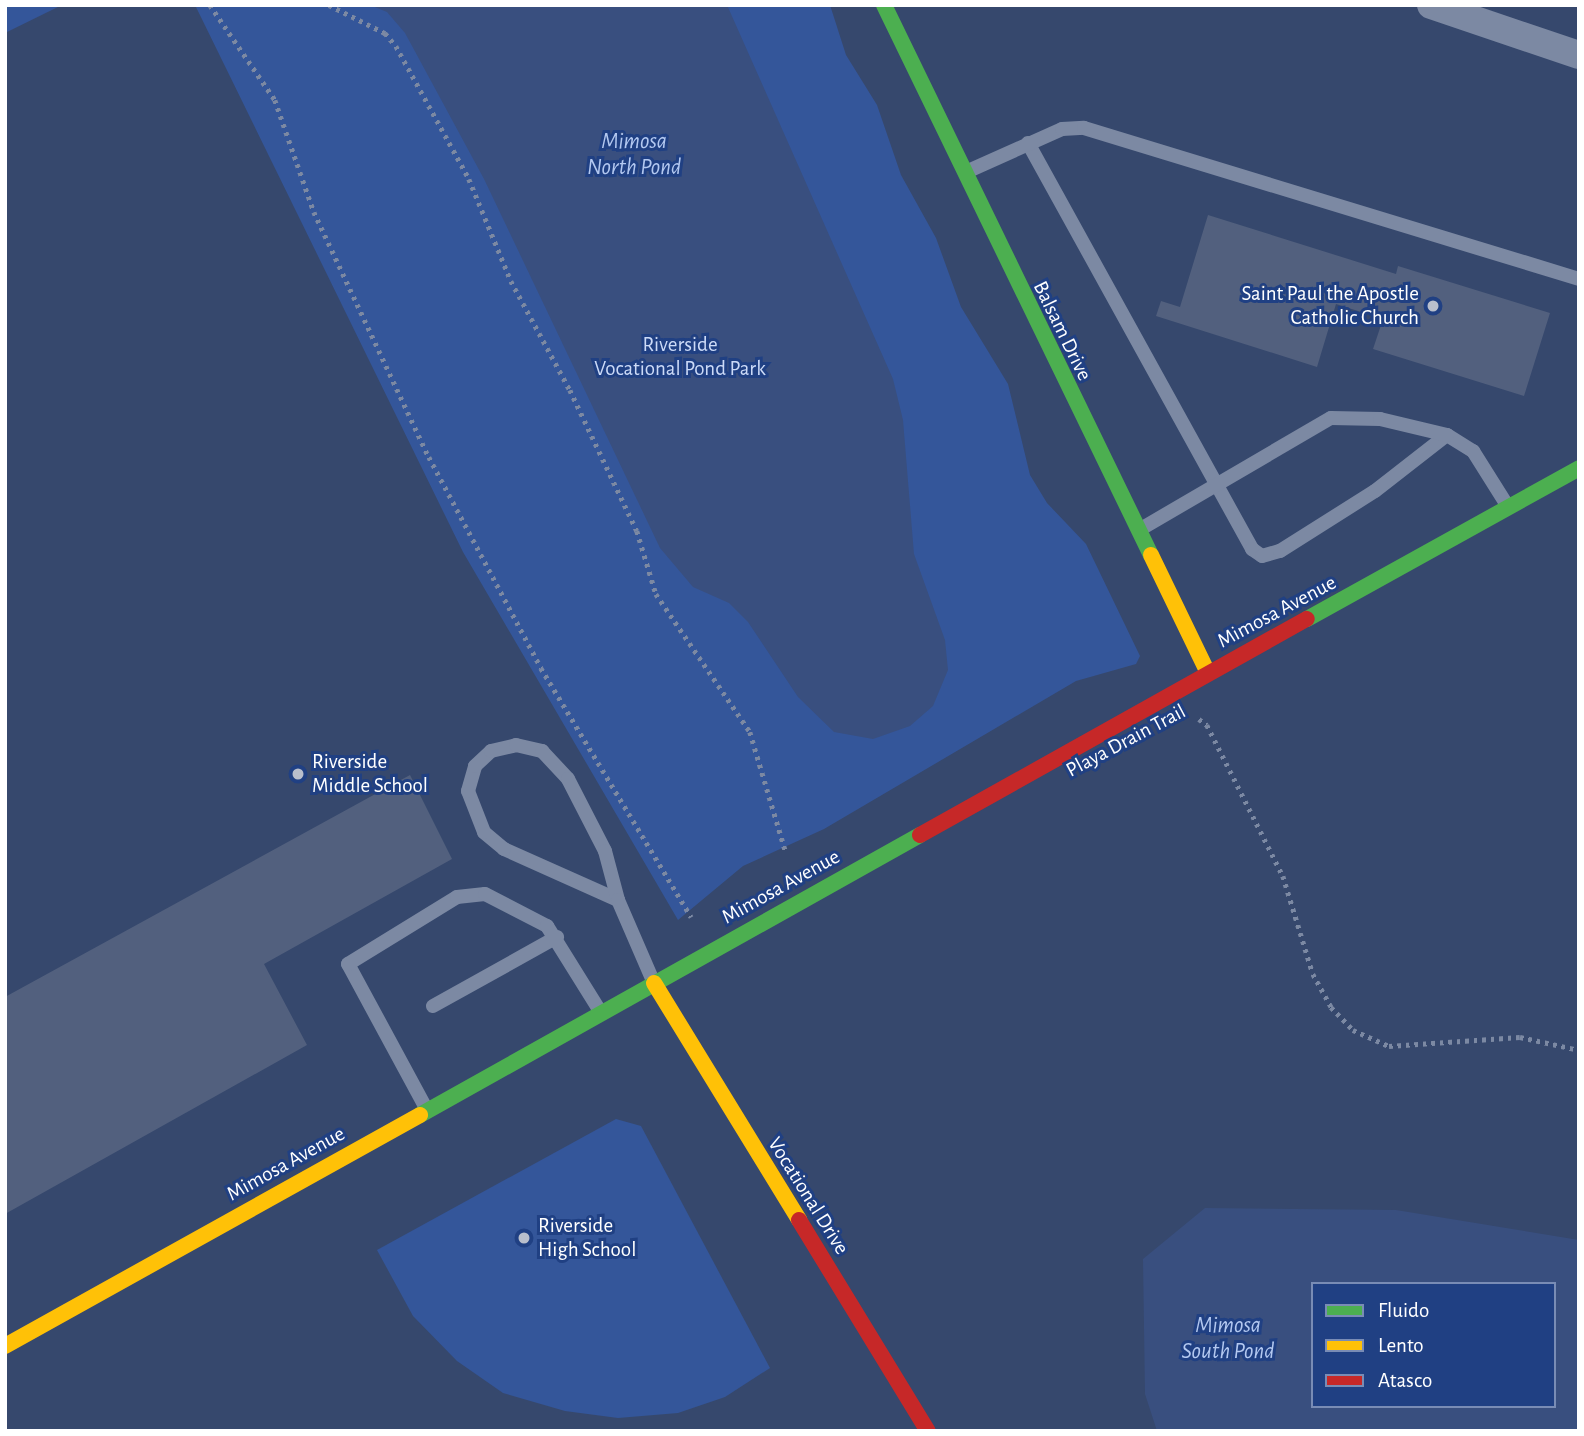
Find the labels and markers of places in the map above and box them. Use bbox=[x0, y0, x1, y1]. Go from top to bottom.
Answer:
place label: Saint Paul the Apostle Catholic Church bbox=[1241, 281, 1419, 331]
marker: Saint Paul the Apostle Catholic Church bbox=[1425, 298, 1441, 314]
place label: Riverside Middle School bbox=[312, 749, 428, 799]
marker: Riverside Middle School bbox=[290, 766, 306, 782]
place label: Riverside High School bbox=[538, 1213, 636, 1263]
marker: Riverside High School bbox=[516, 1230, 532, 1246]

